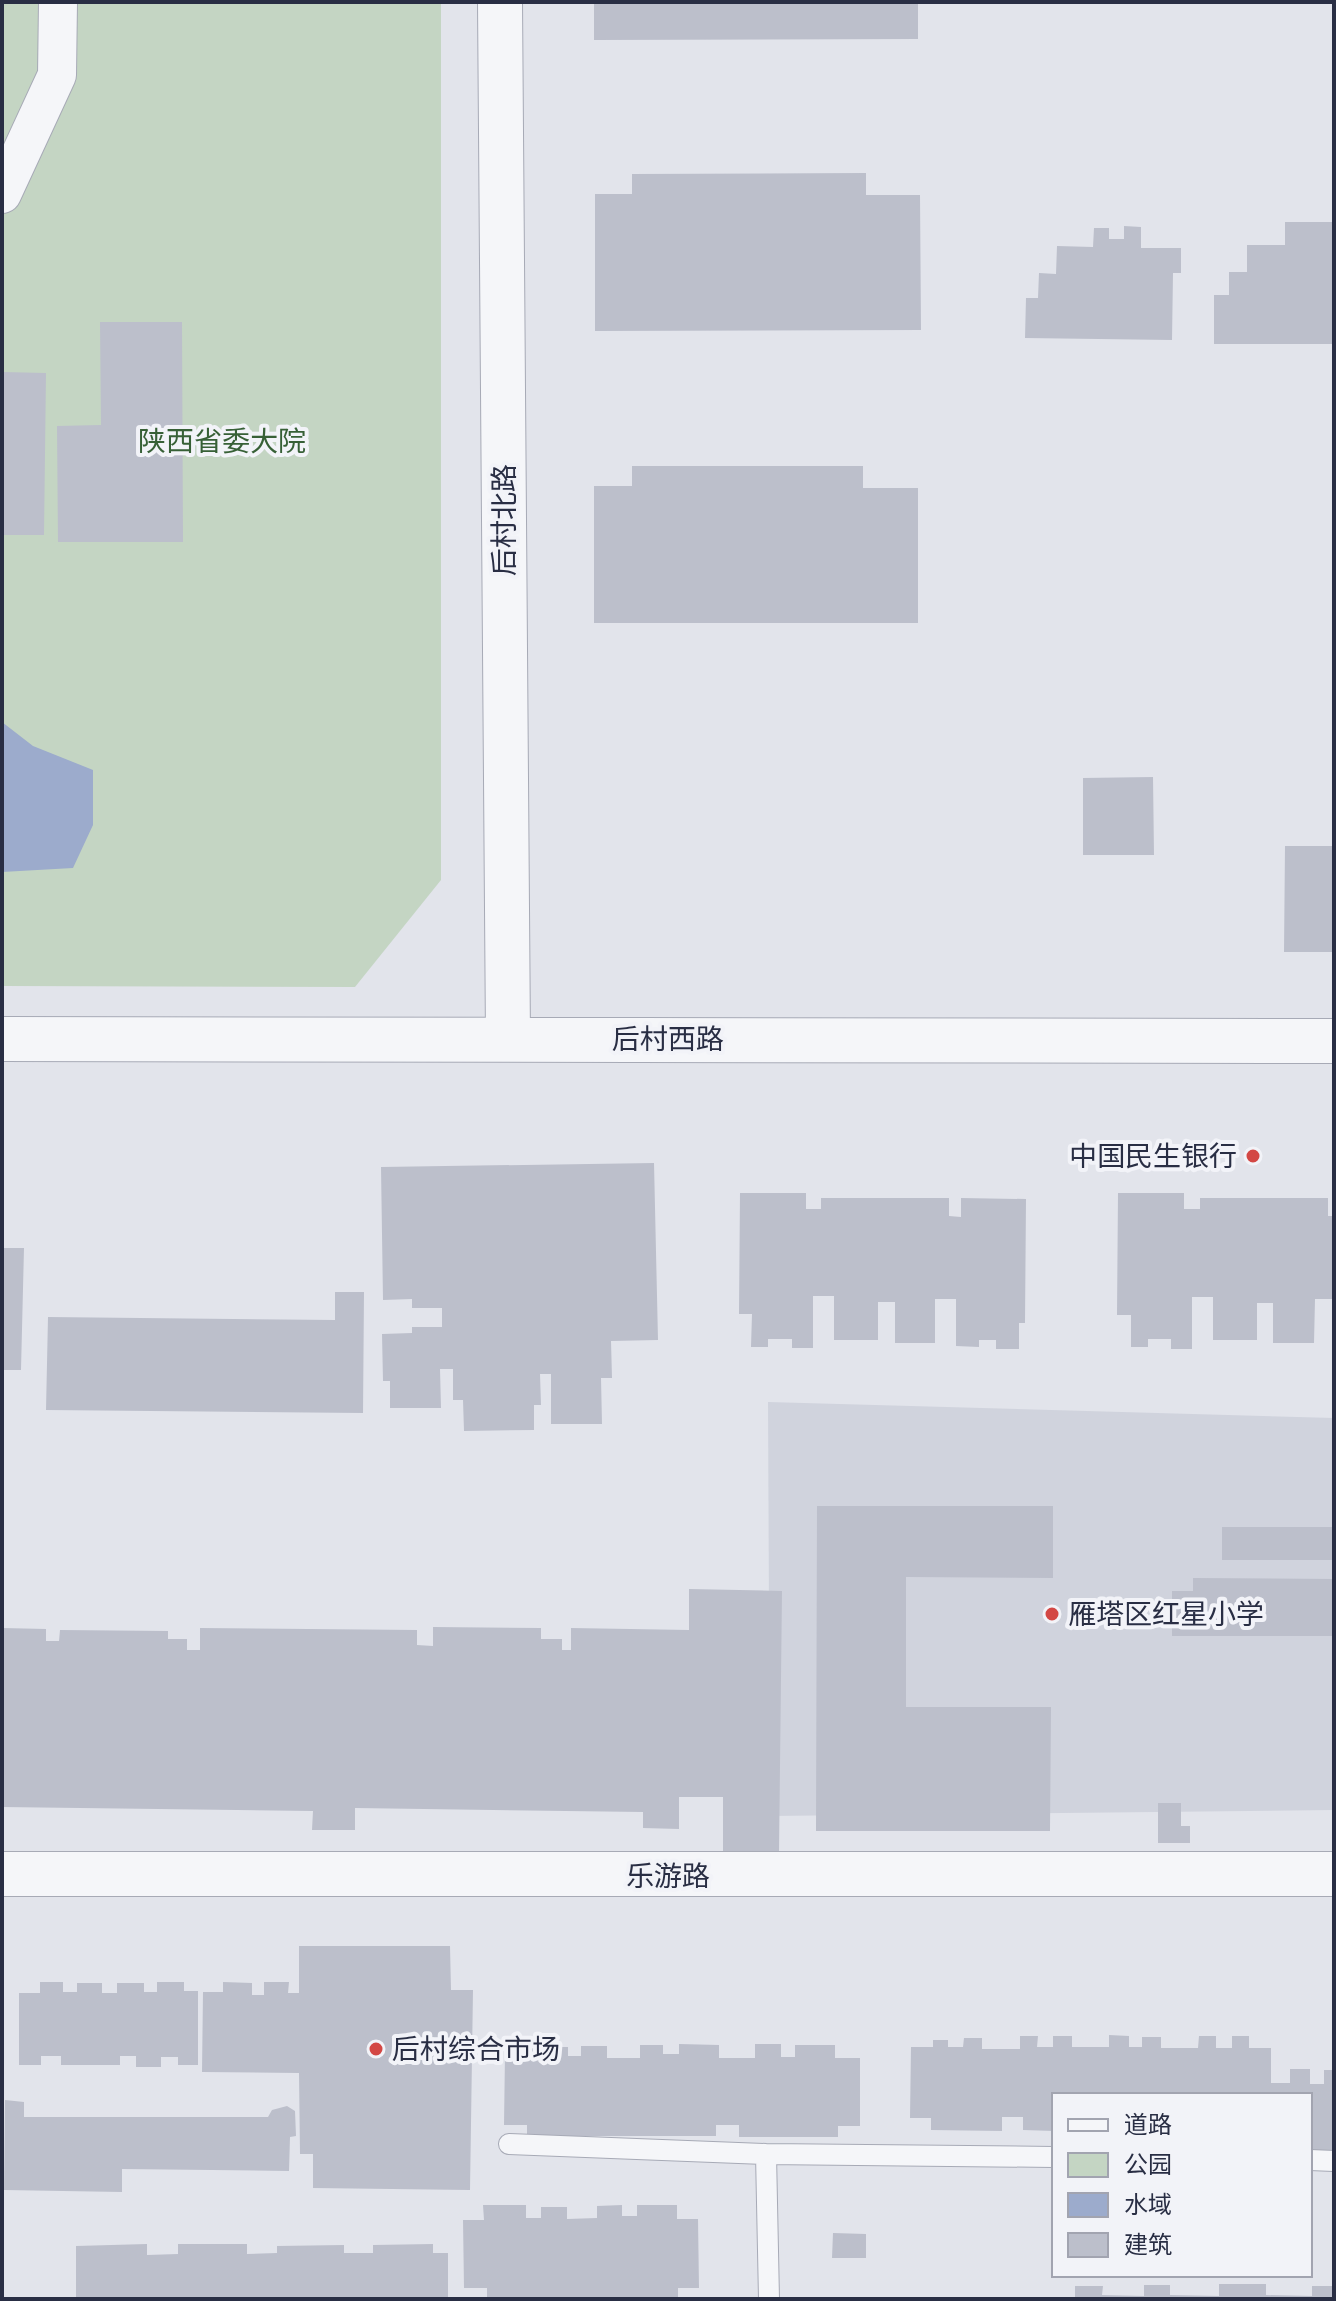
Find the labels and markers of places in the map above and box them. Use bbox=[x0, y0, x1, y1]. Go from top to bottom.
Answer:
place label: 中国民生银行 bbox=[1069, 1140, 1237, 1171]
marker: 中国民生银行 bbox=[1244, 1147, 1262, 1165]
place label: 雁塔区红星小学 bbox=[1068, 1598, 1264, 1629]
marker: 雁塔区红星小学 bbox=[1043, 1605, 1061, 1623]
place label: 后村综合市场 bbox=[392, 2033, 560, 2064]
marker: 后村综合市场 bbox=[367, 2040, 385, 2058]

